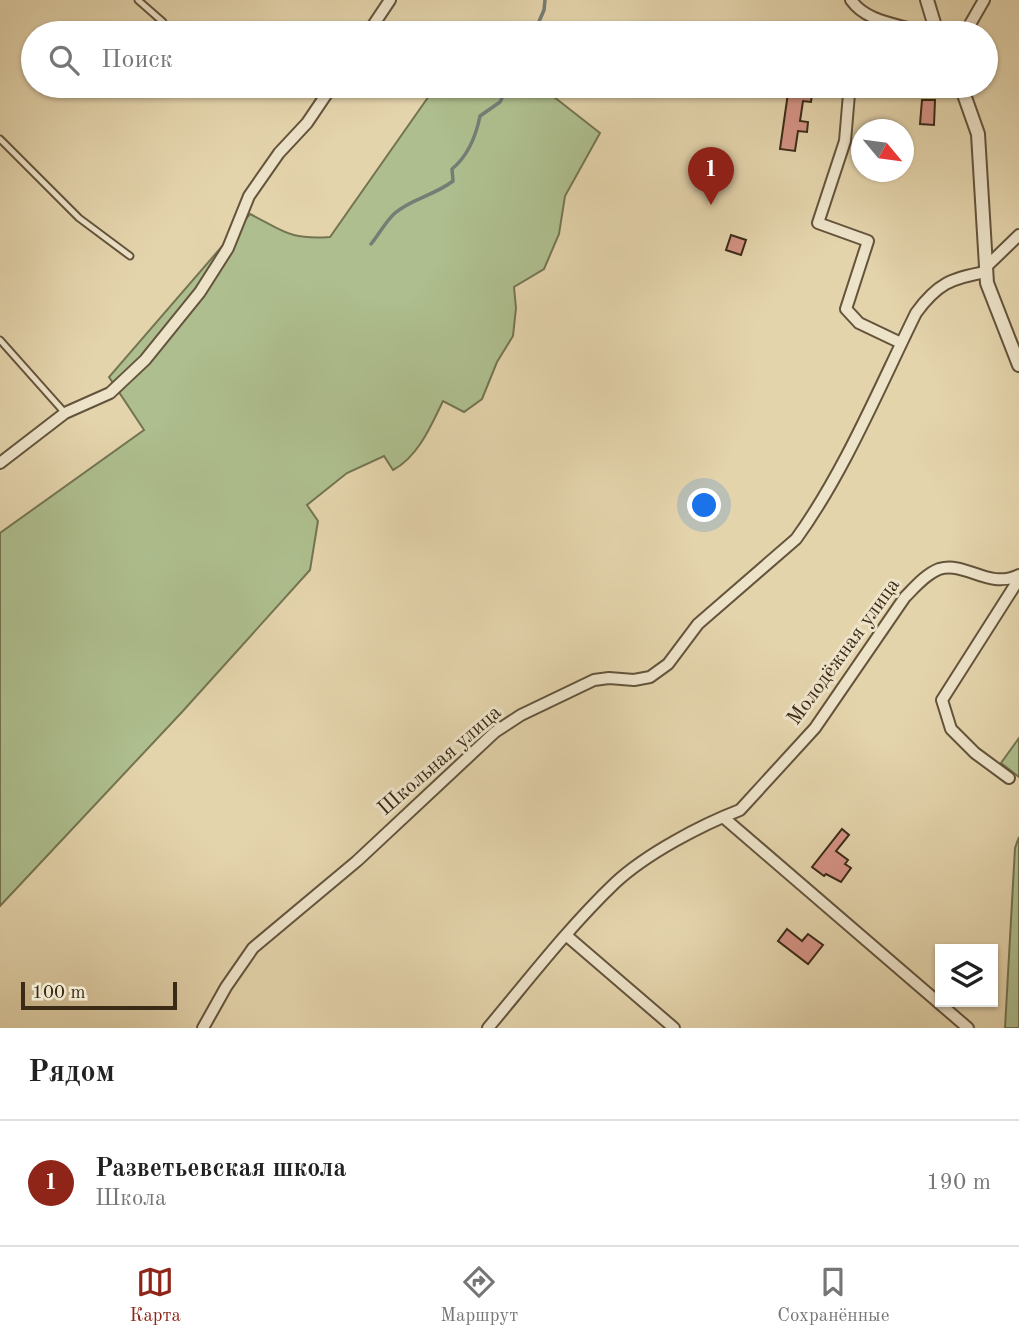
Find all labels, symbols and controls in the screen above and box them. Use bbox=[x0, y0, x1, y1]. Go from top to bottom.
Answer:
search box bbox=[21, 21, 998, 98]
icon: search bbox=[45, 41, 83, 79]
text: Поиск bbox=[101, 47, 173, 73]
north arrow bbox=[851, 119, 914, 182]
pin: 1 bbox=[688, 147, 734, 205]
your location bbox=[687, 488, 721, 522]
street label: Молодёжная улица bbox=[784, 575, 904, 729]
street label: Школьная улица bbox=[374, 702, 506, 820]
map controls bbox=[935, 944, 998, 1007]
button: layers bbox=[935, 944, 998, 1007]
scale bar bbox=[21, 979, 177, 1011]
text: 100 m bbox=[32, 984, 85, 1003]
text: Рядом bbox=[28, 1058, 115, 1088]
text: Разветьевская школа bbox=[95, 1156, 346, 1182]
text: 1 bbox=[44, 1171, 58, 1194]
text: 190 m bbox=[926, 1171, 991, 1194]
text: Школа bbox=[95, 1187, 166, 1210]
tab: Карта bbox=[130, 1263, 181, 1328]
tab: Маршрут bbox=[440, 1263, 518, 1328]
tab: Сохранённые bbox=[777, 1263, 889, 1328]

